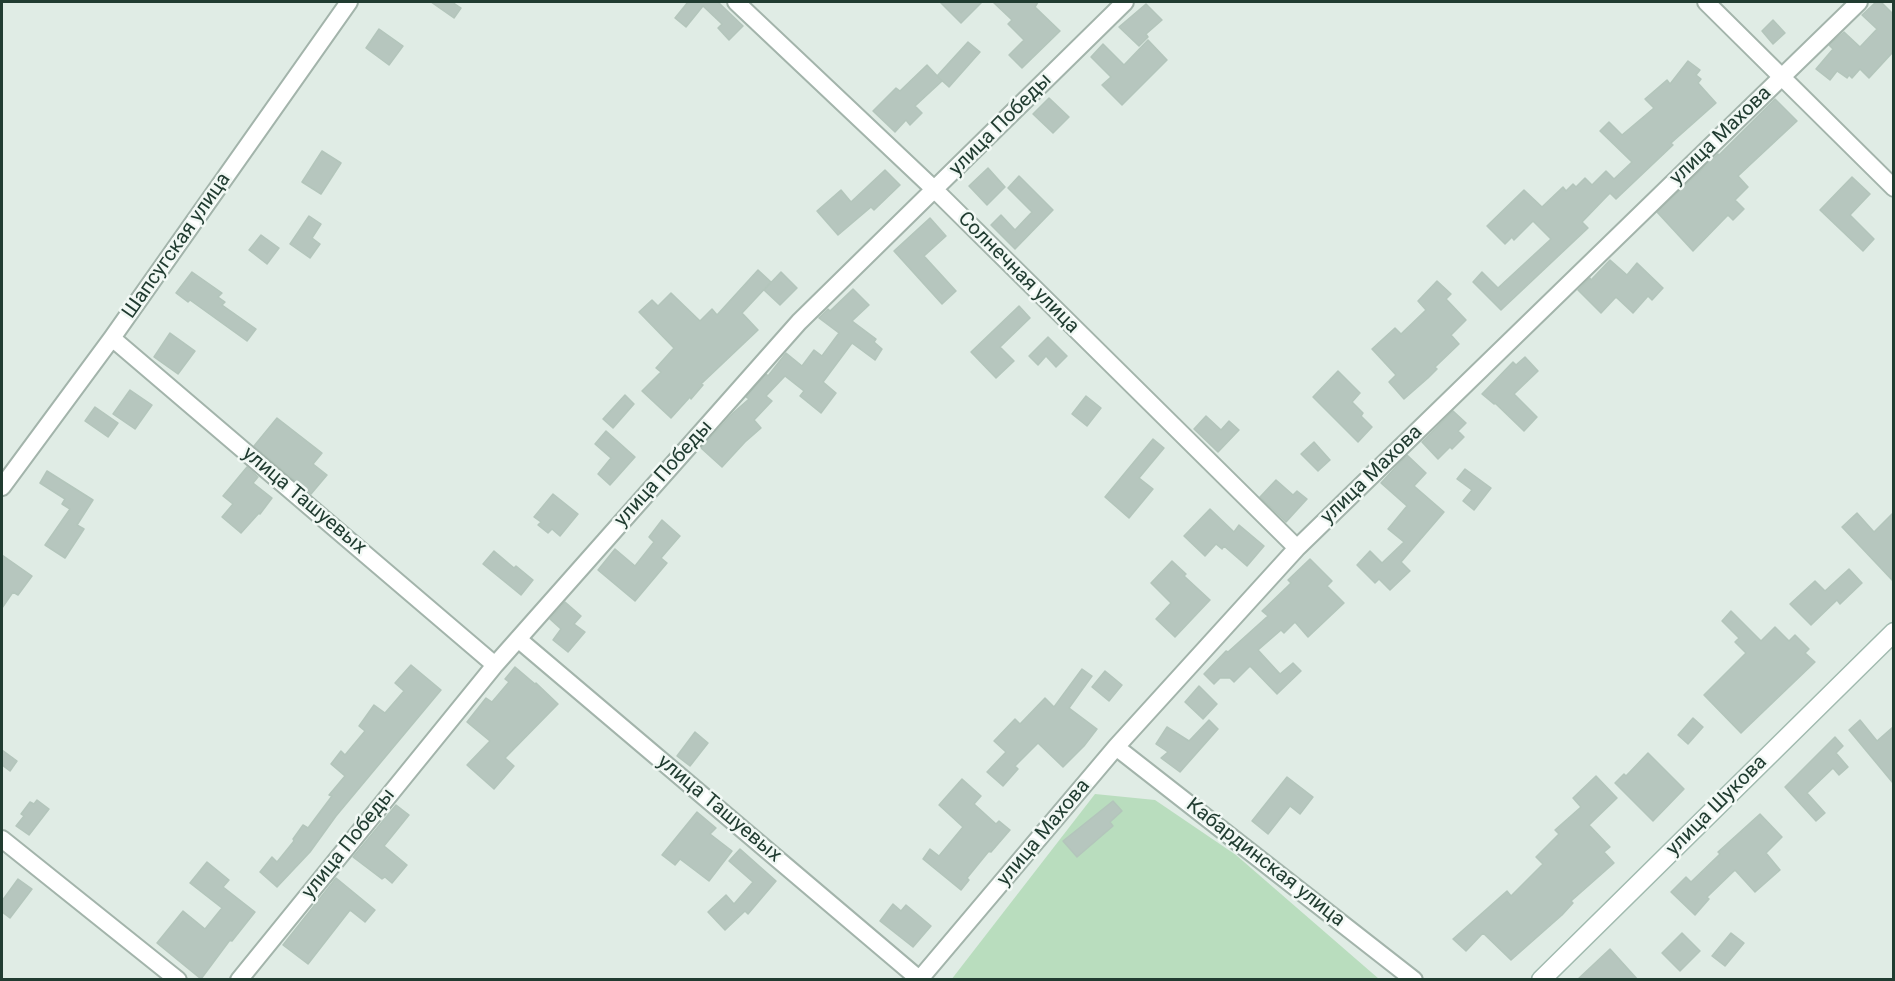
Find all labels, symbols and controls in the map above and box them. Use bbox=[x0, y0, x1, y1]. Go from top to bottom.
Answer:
street label: улица Победы bbox=[945, 69, 1057, 181]
street label: улица Махова bbox=[1665, 82, 1777, 190]
street label: Шапсугская улица bbox=[118, 169, 236, 323]
street label: Солнечная улица bbox=[952, 207, 1084, 339]
street label: улица Победы bbox=[610, 416, 718, 532]
street label: улица Махова bbox=[1316, 421, 1428, 529]
street label: улица Ташуевых bbox=[237, 442, 371, 560]
street label: улица Ташуевых bbox=[652, 750, 786, 868]
street label: улица Шукова bbox=[1662, 751, 1772, 861]
street label: улица Махова bbox=[992, 775, 1096, 891]
street label: улица Победы bbox=[297, 784, 401, 904]
street label: Кабардинская улица bbox=[1181, 794, 1349, 932]

